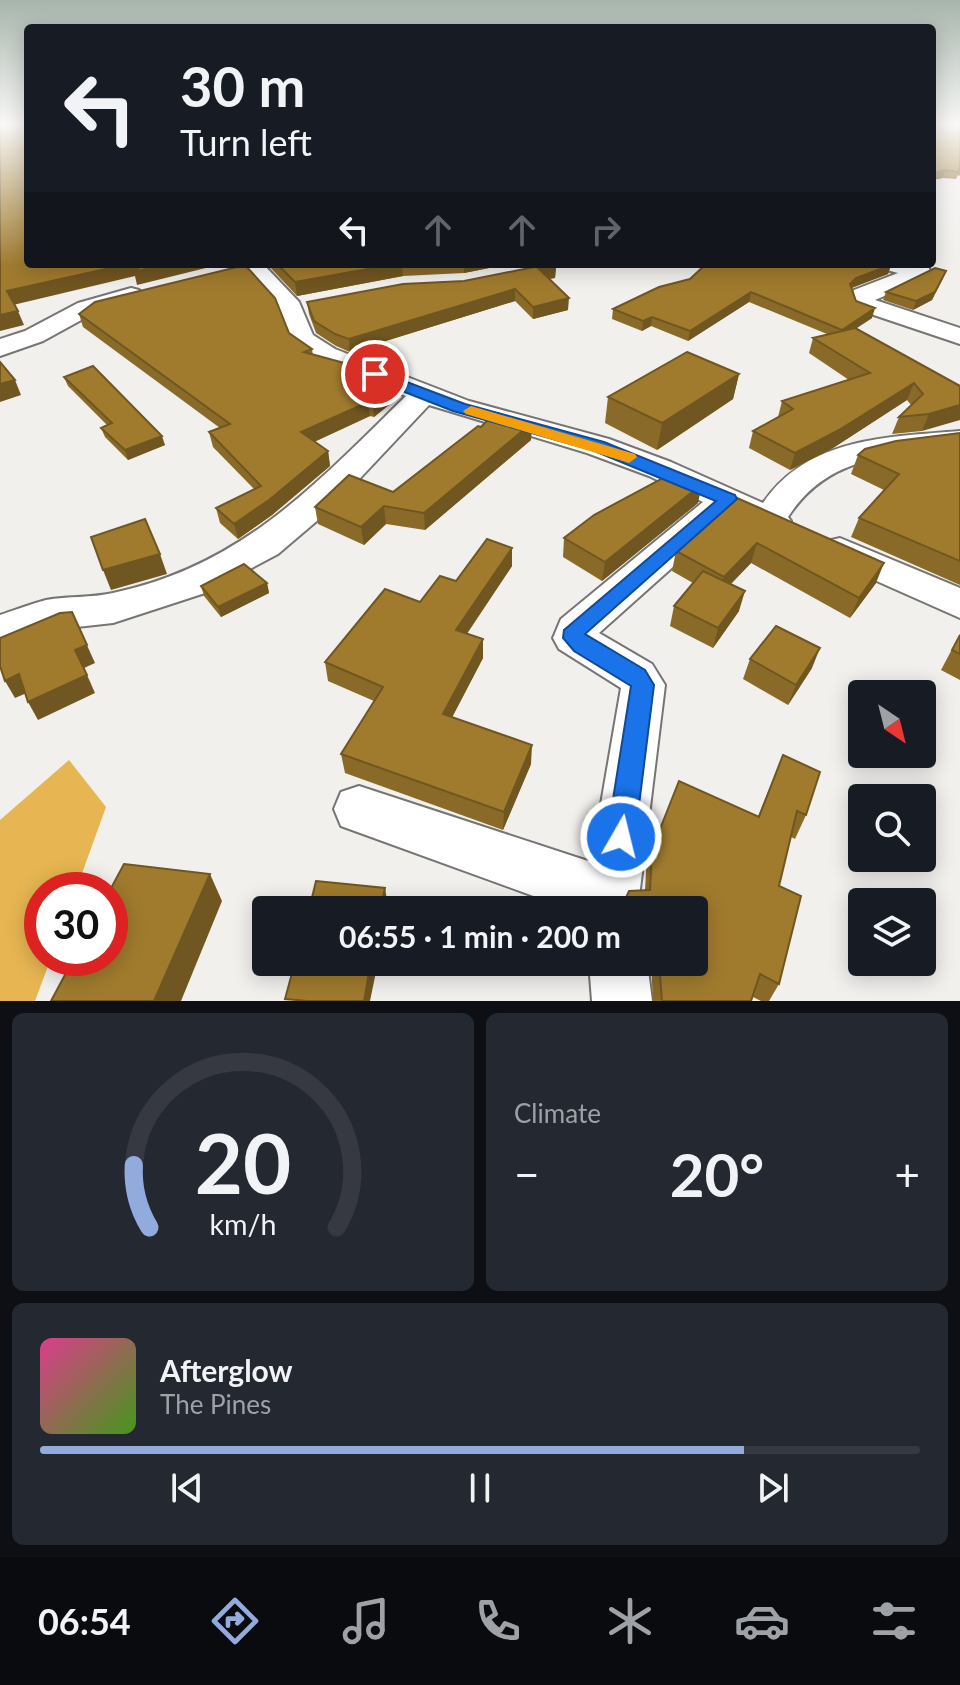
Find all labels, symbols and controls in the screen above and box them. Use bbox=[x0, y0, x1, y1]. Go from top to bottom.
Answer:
text: 30 m bbox=[180, 52, 305, 119]
icon: left bbox=[48, 56, 152, 160]
text: Turn left bbox=[180, 120, 312, 164]
icon: left bbox=[332, 208, 376, 252]
icon: ahead bbox=[416, 208, 460, 252]
icon: ahead bbox=[500, 208, 544, 252]
icon: right bbox=[584, 208, 628, 252]
pin bbox=[341, 340, 409, 408]
icon: arrive bbox=[353, 352, 397, 396]
north arrow bbox=[848, 680, 936, 768]
map controls bbox=[848, 680, 936, 976]
button: search bbox=[848, 784, 936, 872]
position arrow bbox=[579, 795, 663, 879]
speed limit sign: 30 bbox=[24, 872, 128, 976]
button: layers bbox=[848, 888, 936, 976]
text: 06:55 · 1 min · 200 m bbox=[339, 918, 621, 954]
text: Climate bbox=[514, 1097, 601, 1129]
text: 20 bbox=[195, 1112, 291, 1212]
text: 20° bbox=[670, 1138, 764, 1210]
text: − bbox=[514, 1148, 540, 1200]
text: + bbox=[894, 1148, 920, 1200]
text: km/h bbox=[210, 1207, 276, 1241]
text: Afterglow bbox=[160, 1352, 293, 1388]
text: The Pines bbox=[160, 1388, 271, 1420]
icon: previous bbox=[165, 1466, 209, 1510]
icon: pause bbox=[458, 1466, 502, 1510]
icon: next bbox=[751, 1466, 795, 1510]
icon: directions bbox=[207, 1593, 263, 1649]
icon: music bbox=[338, 1593, 394, 1649]
icon: phone bbox=[470, 1593, 526, 1649]
icon: climate bbox=[602, 1593, 658, 1649]
icon: car bbox=[734, 1593, 790, 1649]
icon: filters bbox=[866, 1593, 922, 1649]
text: 06:54 bbox=[38, 1599, 131, 1643]

